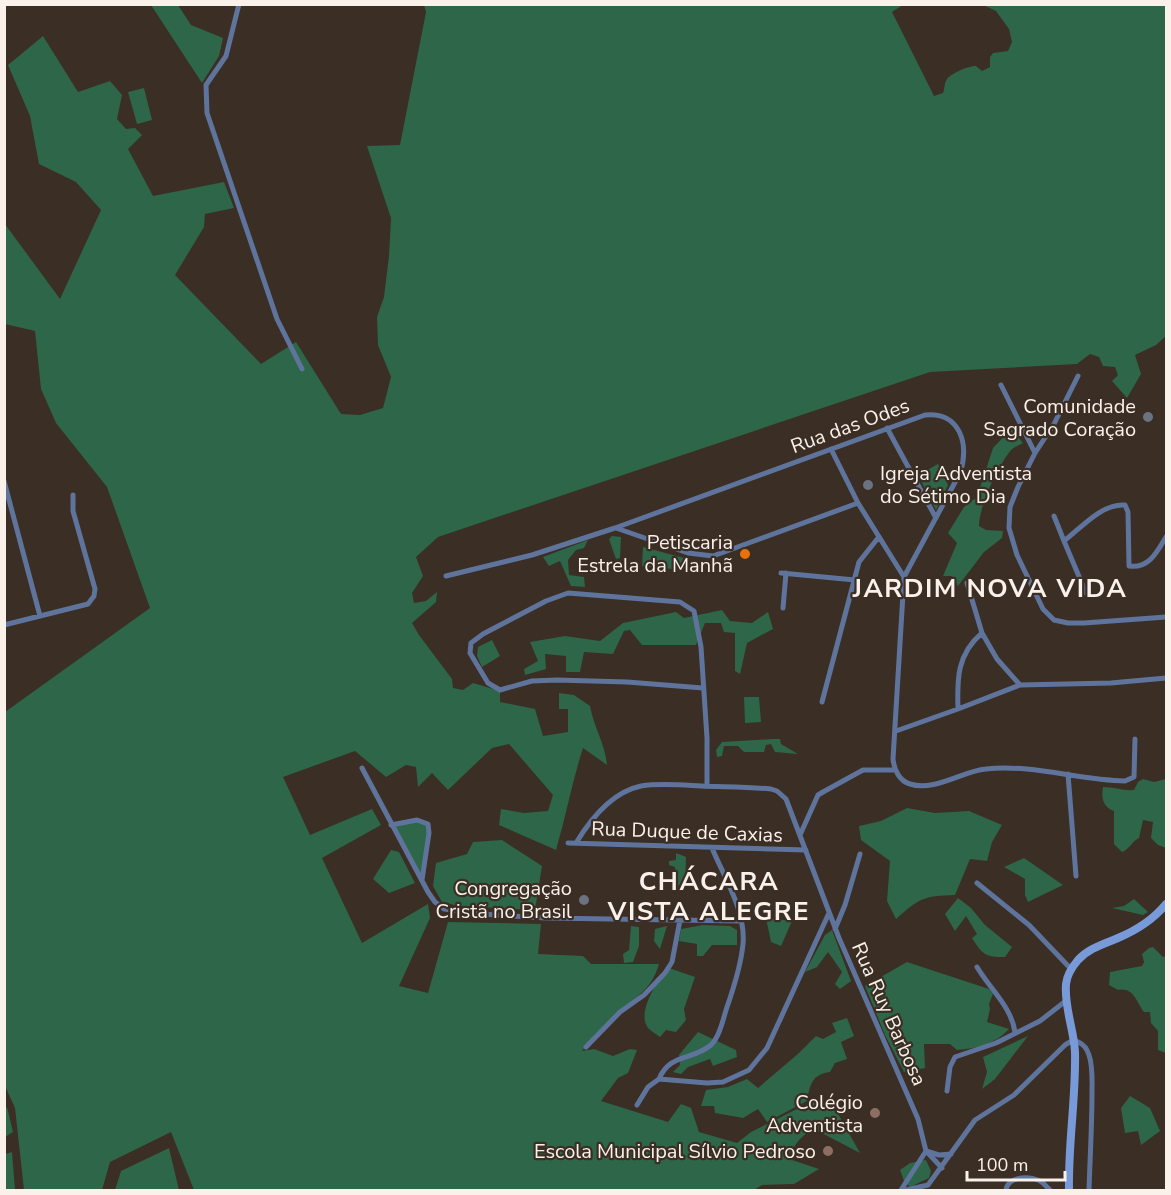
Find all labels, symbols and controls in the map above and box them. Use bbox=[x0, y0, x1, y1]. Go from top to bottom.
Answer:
street label: Rua das Odes bbox=[787, 392, 913, 460]
place label: Comunidade Sagrado Coração bbox=[983, 393, 1136, 443]
marker: Comunidade Sagrado Coração bbox=[1141, 410, 1155, 424]
place label: Igreja Adventista do Sétimo Dia bbox=[880, 460, 1032, 510]
marker: Igreja Adventista do Sétimo Dia bbox=[861, 478, 875, 492]
place label: Petiscaria Estrela da Manhã bbox=[577, 529, 733, 579]
marker: Petiscaria Estrela da Manhã bbox=[738, 547, 752, 561]
district label: JARDIM NOVA VIDA bbox=[852, 571, 1127, 606]
street label: Rua Duque de Caxias bbox=[591, 815, 783, 849]
district label: CHÁCARA VISTA ALEGRE bbox=[607, 864, 810, 929]
place label: Congregação Cristã no Brasil bbox=[436, 875, 572, 925]
marker: Congregação Cristã no Brasil bbox=[577, 893, 591, 907]
street label: Rua Ruy Barbosa bbox=[845, 938, 933, 1090]
place label: Colégio Adventista bbox=[766, 1089, 863, 1139]
marker: Colégio Adventista bbox=[868, 1106, 882, 1120]
place label: Escola Municipal Sílvio Pedroso bbox=[534, 1138, 816, 1165]
marker: Escola Municipal Sílvio Pedroso bbox=[821, 1144, 835, 1158]
scale bar bbox=[967, 1144, 1064, 1182]
text: 100 m bbox=[976, 1153, 1028, 1177]

